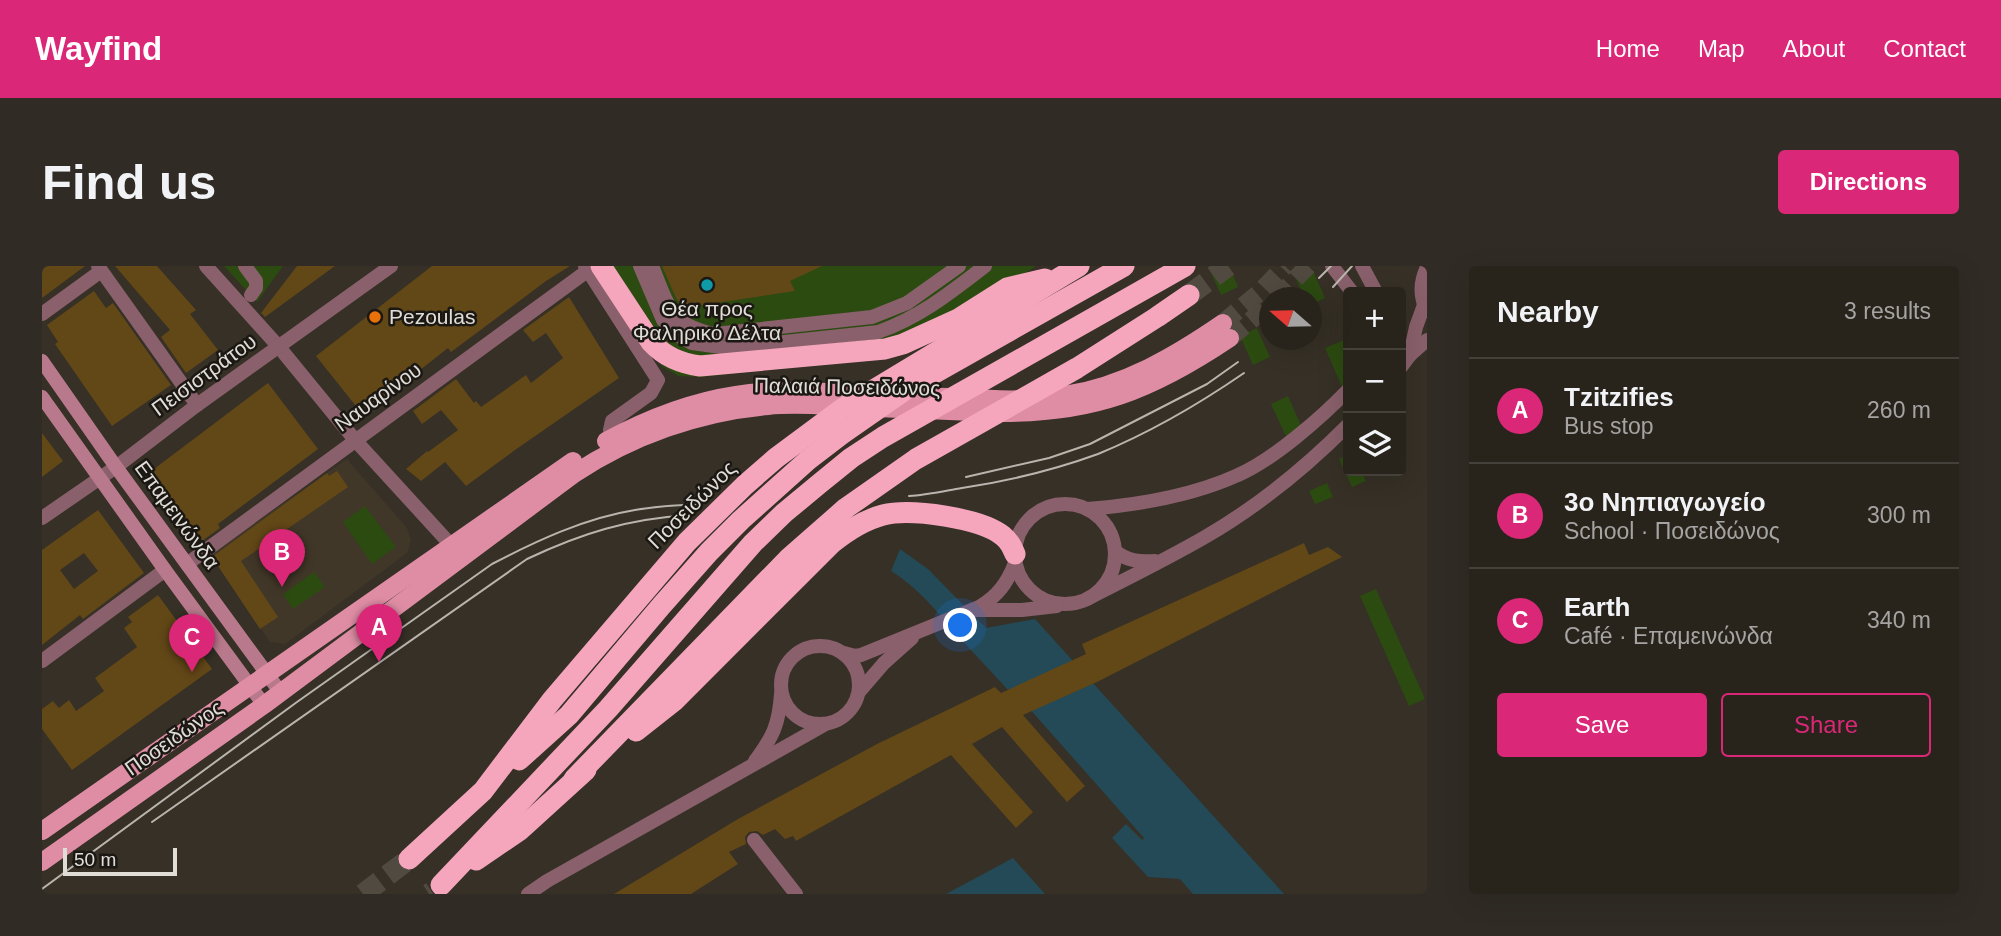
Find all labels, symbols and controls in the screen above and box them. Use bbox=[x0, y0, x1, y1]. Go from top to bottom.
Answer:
text: Wayfind bbox=[35, 30, 162, 67]
text: Home bbox=[1596, 35, 1660, 62]
text: Map bbox=[1698, 35, 1745, 62]
text: About bbox=[1783, 35, 1845, 62]
text: Contact bbox=[1883, 35, 1966, 62]
button: Directions bbox=[1778, 150, 1959, 214]
text: Find us bbox=[42, 155, 216, 209]
marker: Θέα προς Φαληρικό Δέλτα bbox=[699, 277, 715, 293]
north arrow bbox=[1259, 287, 1322, 350]
map controls bbox=[1343, 287, 1406, 476]
button: + bbox=[1343, 287, 1406, 350]
text: Nearby bbox=[1497, 295, 1599, 328]
place label: Θέα προς Φαληρικό Δέλτα bbox=[633, 297, 781, 344]
text: 3 results bbox=[1844, 298, 1931, 324]
place label: Pezoulas bbox=[389, 305, 475, 328]
marker: Pezoulas bbox=[367, 309, 383, 325]
street label: Πεισιστράτου bbox=[147, 329, 260, 420]
button: − bbox=[1343, 350, 1406, 413]
street label: Ναυαρίνου bbox=[330, 358, 425, 436]
street label: Παλαιά Ποσειδώνος bbox=[754, 373, 940, 400]
text: Tzitzifies bbox=[1564, 382, 1674, 412]
text: A bbox=[1512, 397, 1528, 423]
text: 260 m bbox=[1867, 397, 1931, 423]
button: layers bbox=[1343, 413, 1406, 476]
text: Bus stop bbox=[1564, 413, 1654, 439]
street label: Επαμεινώνδα bbox=[131, 456, 224, 573]
street label: Ποσειδώνος bbox=[643, 456, 740, 553]
text: 3ο Νηπιαγωγείο bbox=[1564, 487, 1766, 517]
text: B bbox=[1512, 502, 1528, 528]
text: 300 m bbox=[1867, 502, 1931, 528]
text: School · Ποσειδώνος bbox=[1564, 518, 1780, 544]
pin: B bbox=[259, 529, 305, 587]
text: Earth bbox=[1564, 592, 1630, 622]
pin: A bbox=[356, 604, 402, 662]
text: C bbox=[1512, 607, 1528, 633]
text: 340 m bbox=[1867, 607, 1931, 633]
your location bbox=[943, 608, 977, 642]
pin: C bbox=[169, 614, 215, 672]
text: Café · Επαμεινώνδα bbox=[1564, 623, 1773, 649]
button: Save bbox=[1497, 693, 1707, 757]
button: Share bbox=[1721, 693, 1931, 757]
street label: Ποσειδώνος bbox=[120, 695, 227, 780]
scale bar bbox=[63, 845, 177, 877]
text: 50 m bbox=[74, 849, 116, 870]

